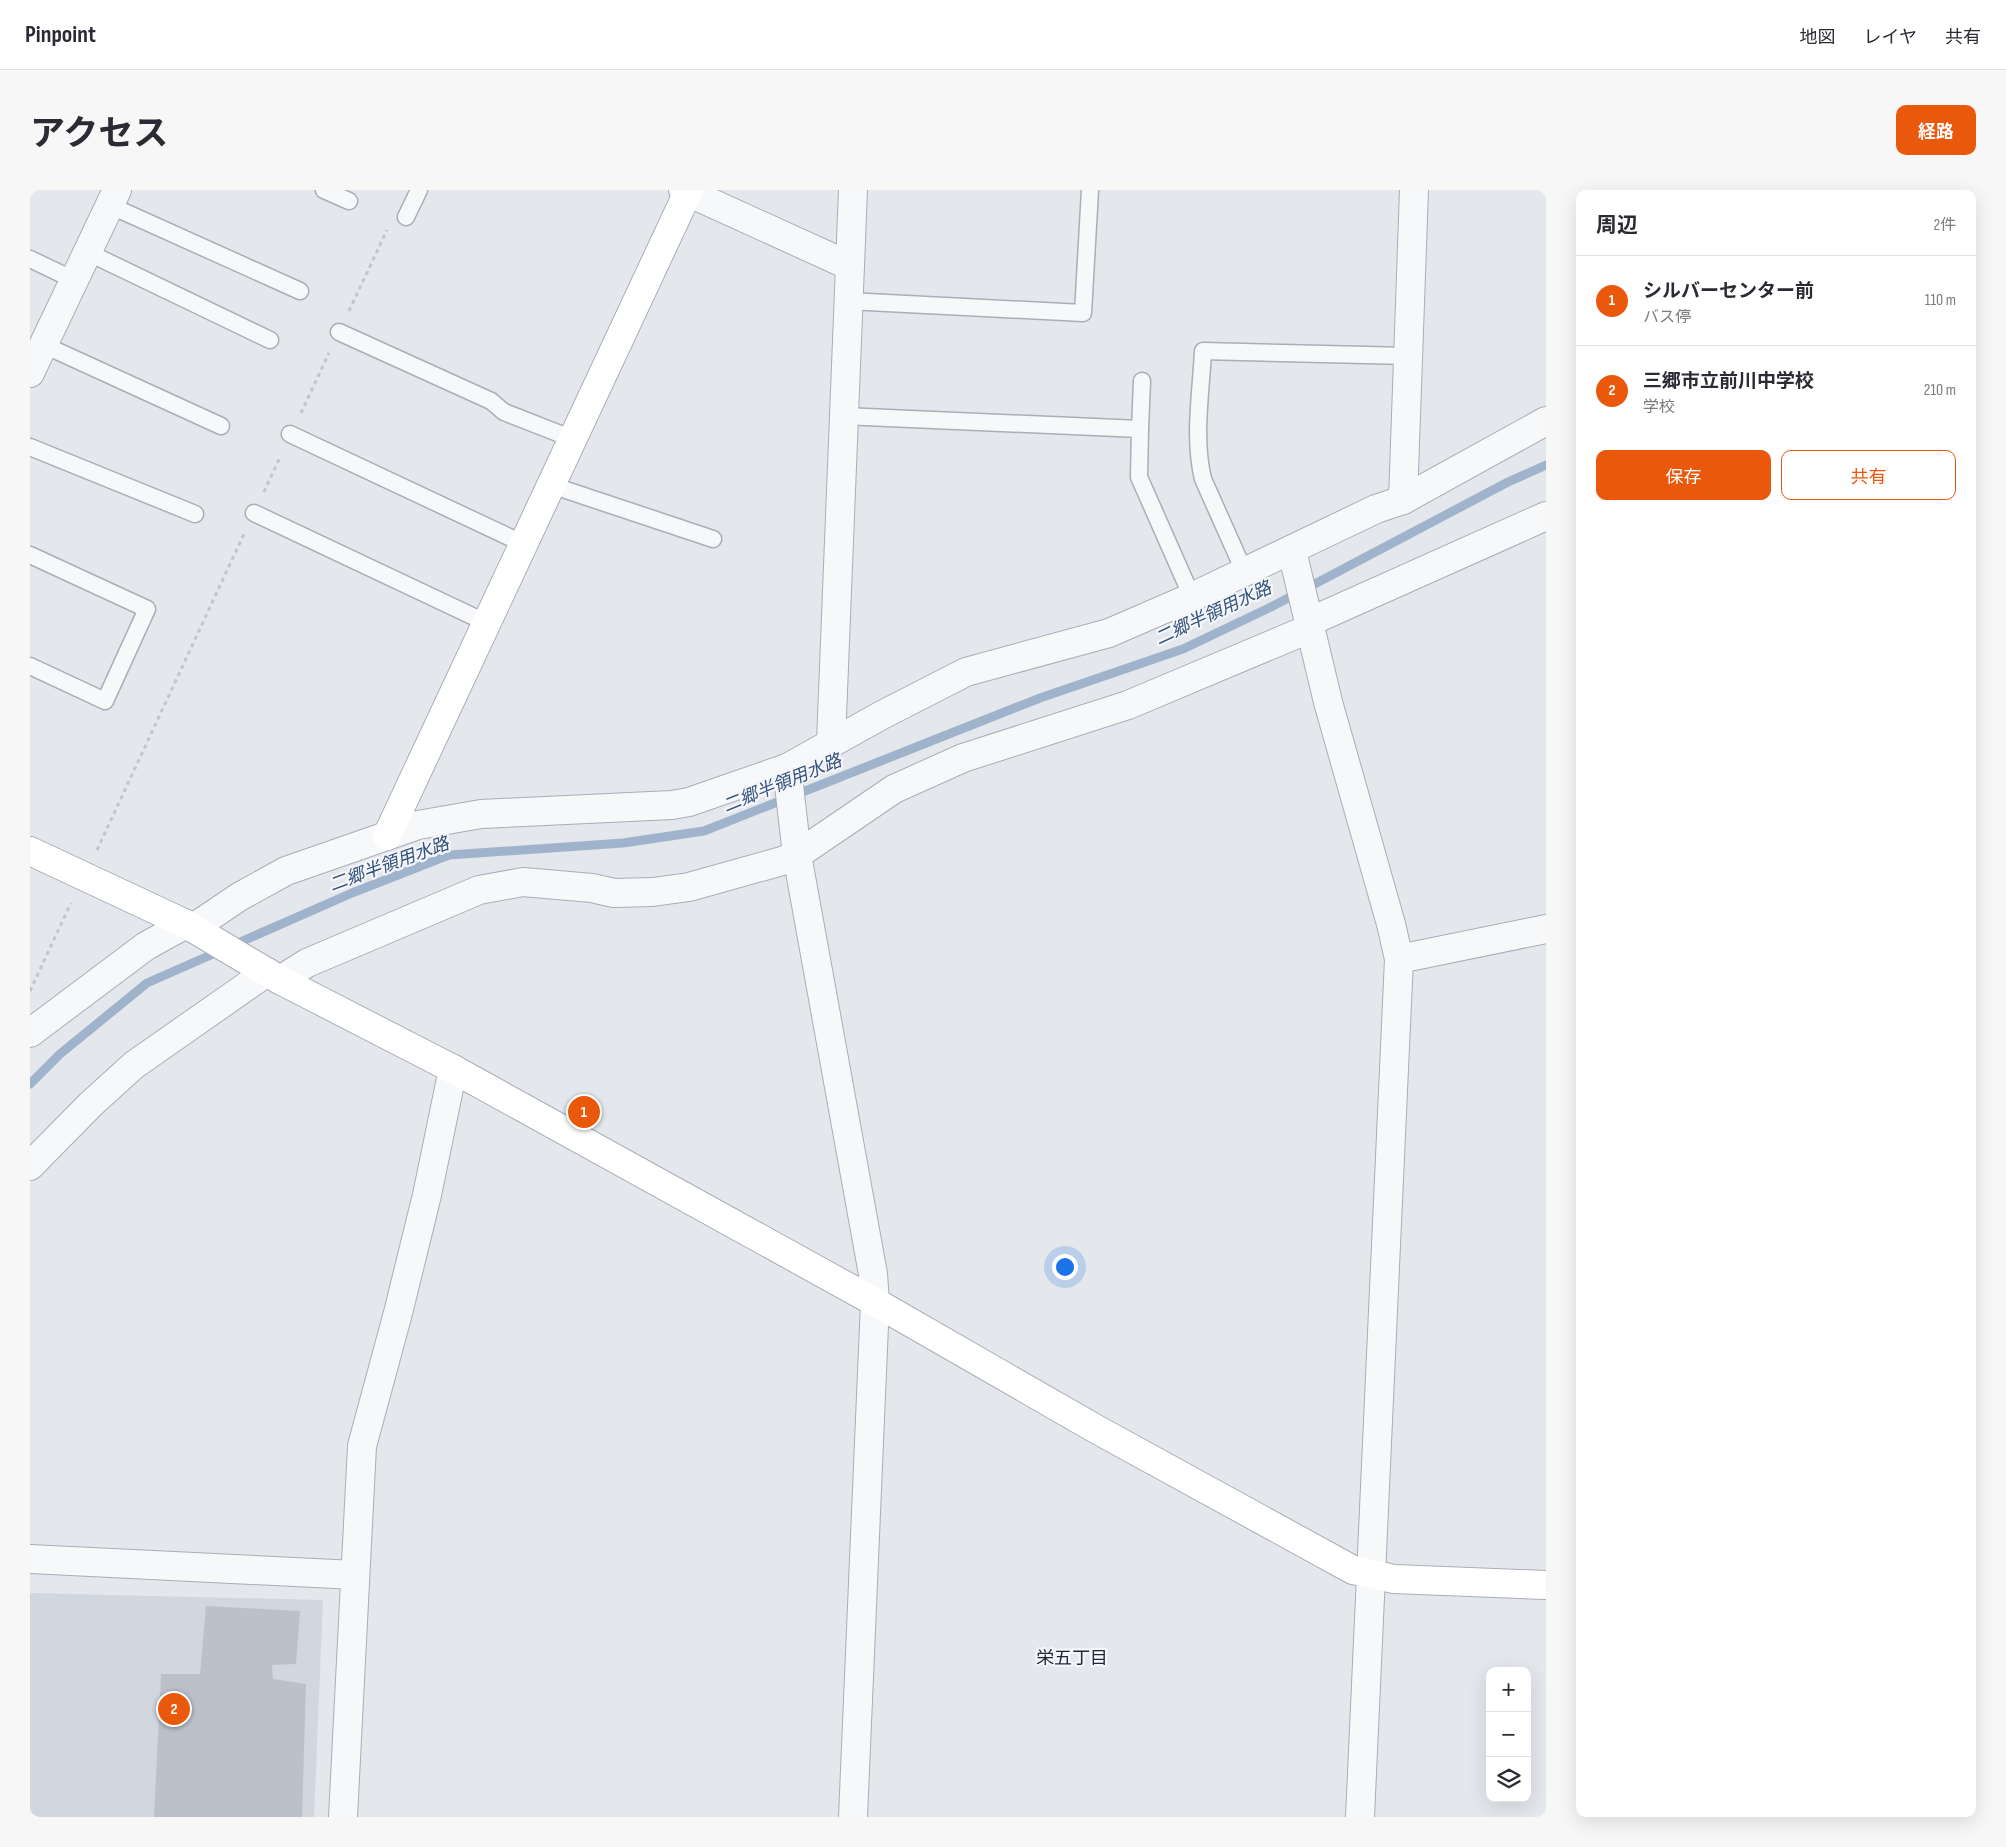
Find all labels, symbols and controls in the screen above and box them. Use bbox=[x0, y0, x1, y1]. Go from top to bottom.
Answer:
text: Pinpoint bbox=[25, 20, 96, 49]
text: 地図 bbox=[1800, 27, 1836, 48]
text: レイヤ bbox=[1864, 27, 1917, 48]
text: 共有 bbox=[1945, 27, 1981, 48]
button: 経路 bbox=[1896, 105, 1976, 155]
text: アクセス bbox=[30, 113, 168, 156]
text: 周辺 bbox=[1596, 213, 1638, 238]
text: 2件 bbox=[1933, 216, 1956, 235]
text: シルバーセンター前 bbox=[1643, 280, 1814, 303]
text: 1 bbox=[1609, 291, 1615, 310]
text: 110 m bbox=[1925, 291, 1956, 310]
text: バス停 bbox=[1643, 308, 1691, 327]
text: 三郷市立前川中学校 bbox=[1643, 370, 1814, 393]
text: 2 bbox=[1608, 381, 1616, 400]
text: 210 m bbox=[1924, 381, 1956, 400]
text: 学校 bbox=[1643, 398, 1675, 417]
button: 保存 bbox=[1596, 450, 1771, 500]
button: 共有 bbox=[1781, 450, 1956, 500]
water label: 二郷半領用水路 bbox=[1152, 576, 1277, 650]
water label: 二郷半領用水路 bbox=[720, 749, 846, 817]
water label: 二郷半領用水路 bbox=[326, 832, 454, 896]
pin: 1 bbox=[568, 1093, 600, 1131]
your location bbox=[1052, 1254, 1078, 1280]
district label: 栄五丁目 bbox=[1036, 1648, 1108, 1669]
map controls bbox=[1486, 1667, 1531, 1802]
button: + bbox=[1486, 1667, 1531, 1712]
pin: 2 bbox=[158, 1690, 190, 1728]
button: − bbox=[1486, 1712, 1531, 1757]
button: layers bbox=[1486, 1757, 1531, 1802]

